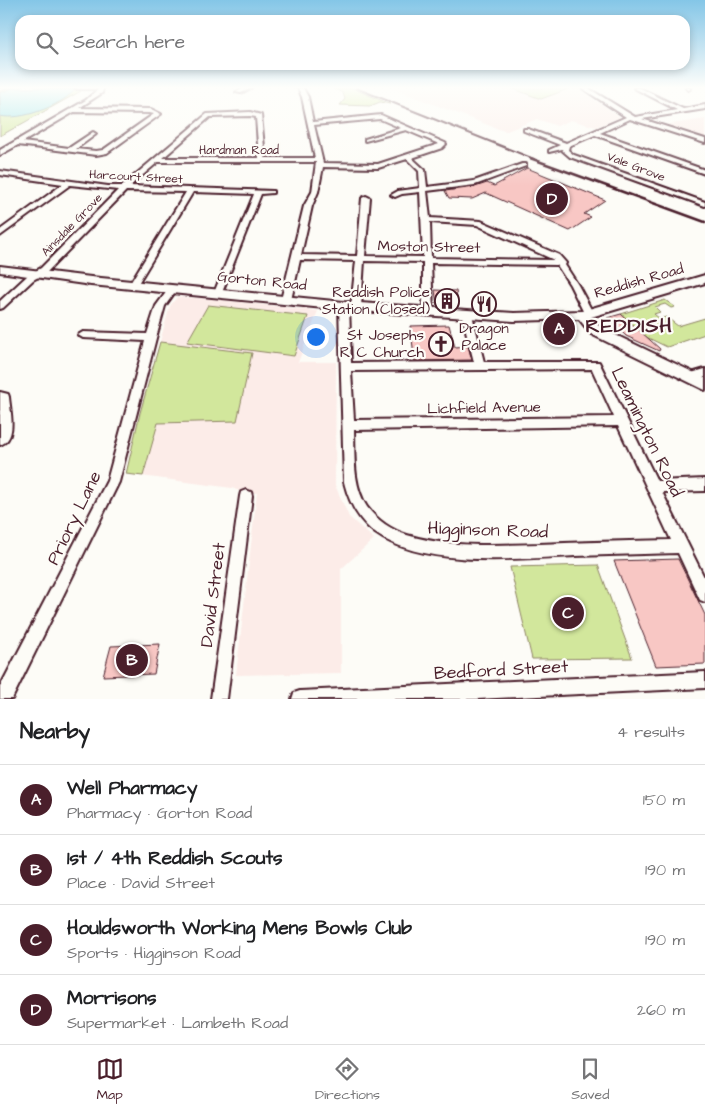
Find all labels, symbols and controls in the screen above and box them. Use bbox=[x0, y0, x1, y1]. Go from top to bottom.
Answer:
search box bbox=[15, 15, 690, 70]
icon: search bbox=[33, 29, 61, 57]
text: Search here bbox=[73, 29, 185, 56]
street label: Hardman Road bbox=[199, 142, 279, 159]
street label: Vale Grove bbox=[604, 148, 668, 186]
street label: Harcourt Street bbox=[89, 166, 183, 188]
pin: D bbox=[536, 180, 568, 218]
street label: Ainsdale Grove bbox=[38, 189, 107, 260]
street label: Moston Street bbox=[377, 236, 481, 258]
street label: Reddish Road bbox=[592, 258, 686, 304]
street label: Gorton Road bbox=[216, 266, 308, 296]
place label: Reddish Police Station (Closed) bbox=[322, 282, 430, 320]
building icon: Reddish Police Station (Closed) bbox=[434, 288, 460, 314]
restaurant icon: Dragon Palace bbox=[471, 291, 497, 317]
pin: A bbox=[543, 310, 575, 348]
district label: REDDISH bbox=[585, 312, 673, 340]
place label: Dragon Palace bbox=[459, 318, 509, 356]
your location bbox=[303, 324, 329, 350]
place label: St Josephs R C Church bbox=[340, 325, 425, 363]
church icon: St Josephs R C Church bbox=[428, 331, 454, 357]
street label: Leamington Road bbox=[604, 363, 689, 501]
street label: Lichfield Avenue bbox=[427, 397, 541, 419]
street label: Priory Lane bbox=[40, 467, 109, 570]
street label: Higginson Road bbox=[427, 515, 549, 546]
street label: David Street bbox=[194, 541, 232, 649]
pin: C bbox=[552, 594, 584, 632]
pin: B bbox=[116, 641, 148, 679]
street label: Bedford Street bbox=[433, 654, 570, 686]
text: Nearby bbox=[20, 717, 90, 746]
text: 4 results bbox=[617, 721, 685, 743]
text: Well Pharmacy bbox=[67, 775, 197, 802]
text: A bbox=[31, 789, 41, 811]
text: 150 m bbox=[643, 789, 685, 811]
text: Pharmacy · Gorton Road bbox=[67, 802, 252, 824]
text: 1st / 4th Reddish Scouts bbox=[67, 845, 283, 872]
text: B bbox=[30, 859, 42, 881]
text: 190 m bbox=[645, 859, 685, 881]
text: Place · David Street bbox=[67, 872, 215, 894]
text: Houldsworth Working Mens Bowls Club bbox=[67, 915, 412, 942]
text: C bbox=[30, 929, 42, 951]
text: 190 m bbox=[645, 929, 685, 951]
text: Sports · Higginson Road bbox=[67, 942, 241, 964]
text: Morrisons bbox=[67, 985, 157, 1012]
text: D bbox=[31, 999, 41, 1021]
text: 260 m bbox=[637, 999, 685, 1021]
text: Supermarket · Lambeth Road bbox=[67, 1012, 288, 1034]
tab: Map bbox=[96, 1055, 124, 1105]
tab: Directions bbox=[315, 1055, 380, 1105]
tab: Saved bbox=[571, 1055, 609, 1105]

